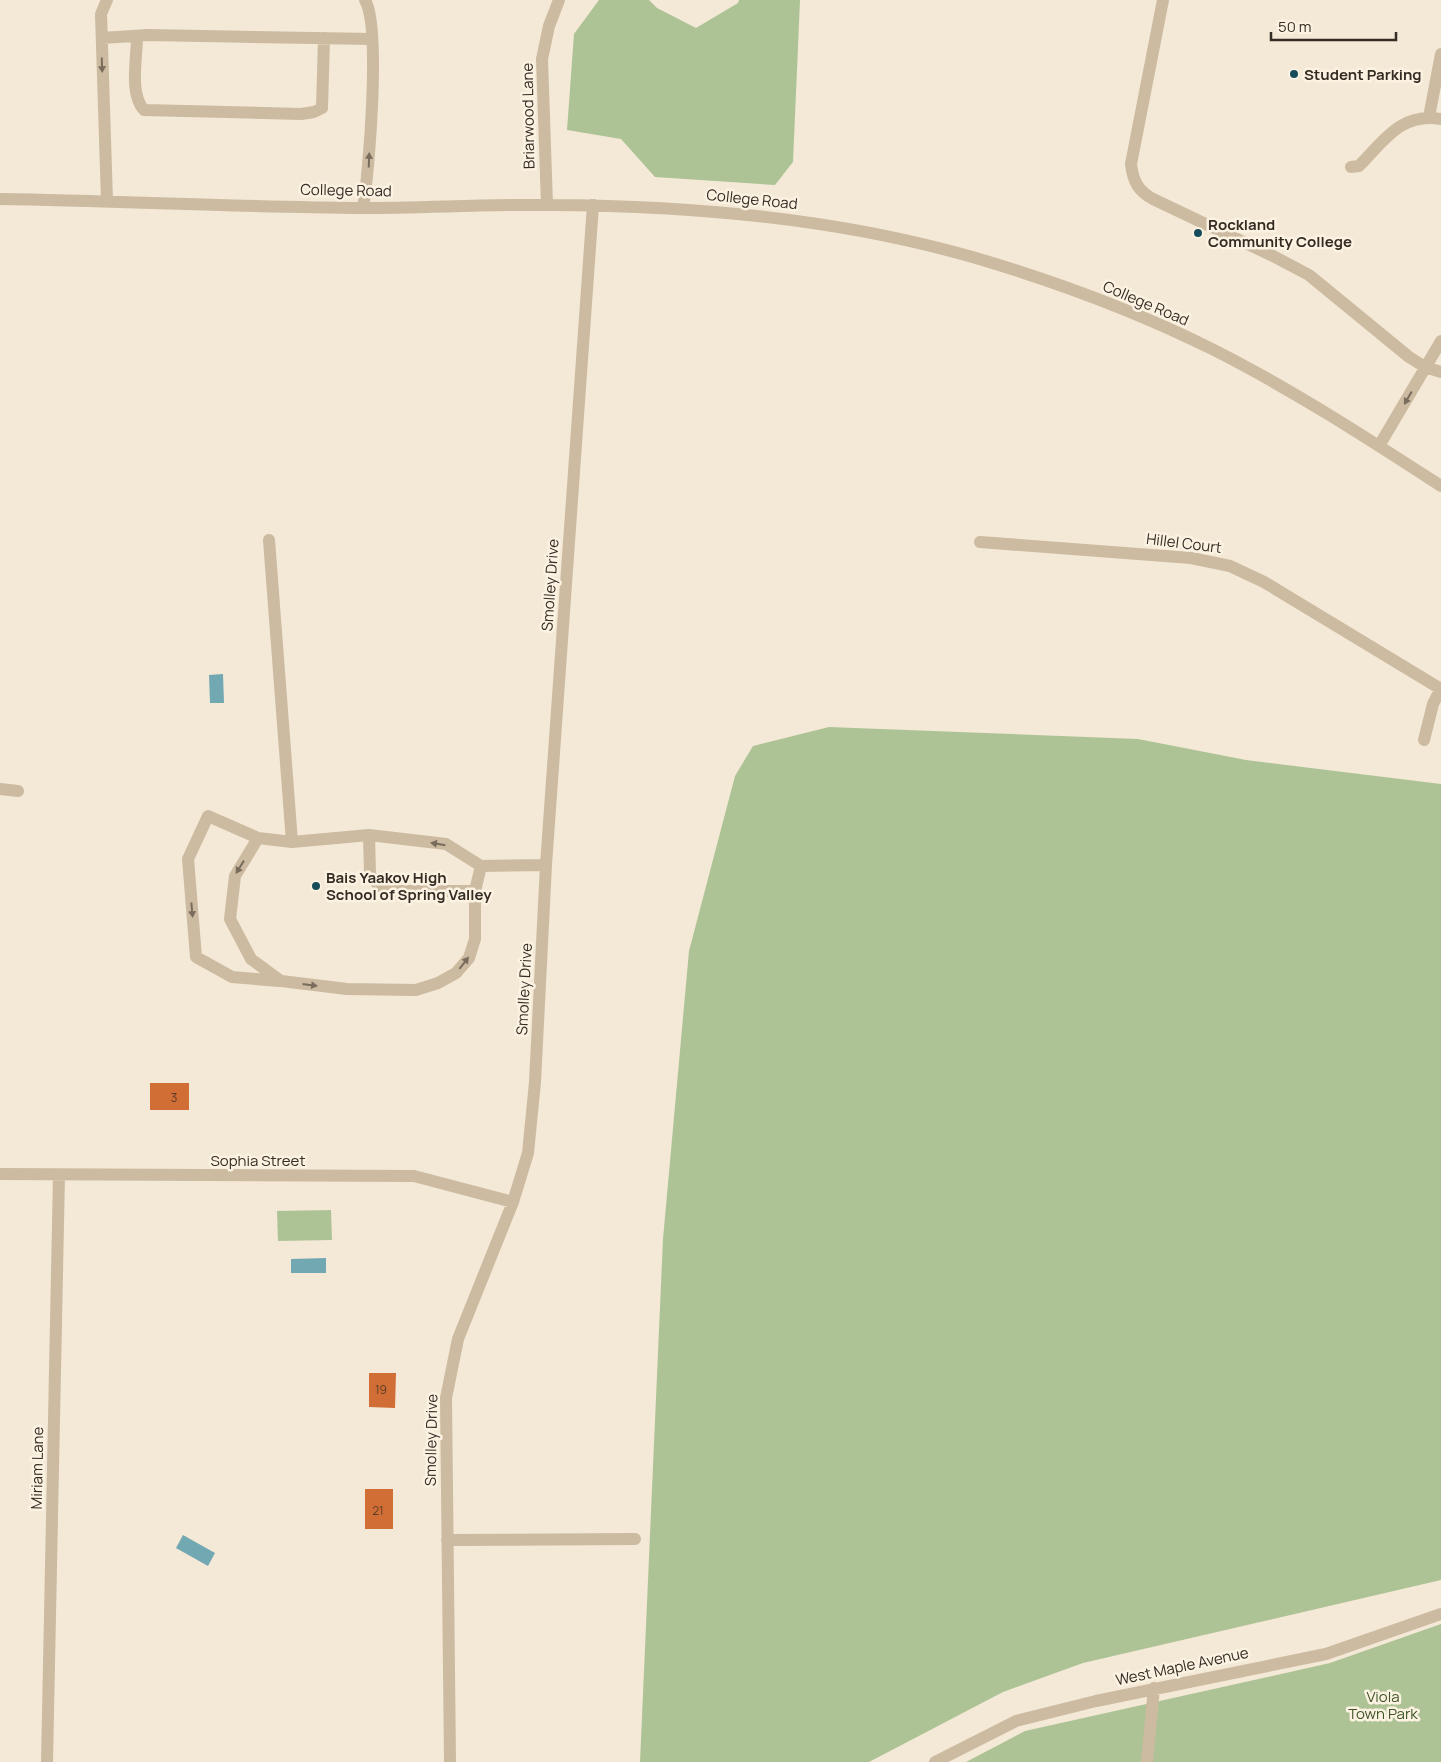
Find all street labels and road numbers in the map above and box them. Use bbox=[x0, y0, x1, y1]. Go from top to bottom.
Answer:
street label: Briarwood Lane bbox=[517, 62, 539, 169]
street label: College Road bbox=[300, 179, 392, 201]
street label: College Road bbox=[705, 184, 799, 214]
street label: College Road bbox=[1100, 275, 1192, 331]
street label: Hillel Court bbox=[1145, 528, 1223, 558]
street label: Smolley Drive bbox=[536, 538, 564, 632]
street label: Smolley Drive bbox=[511, 942, 537, 1036]
street label: Sophia Street bbox=[211, 1150, 305, 1171]
street label: Smolley Drive bbox=[420, 1393, 442, 1486]
street label: Miriam Lane bbox=[26, 1426, 48, 1510]
street label: West Maple Avenue bbox=[1114, 1642, 1251, 1690]

